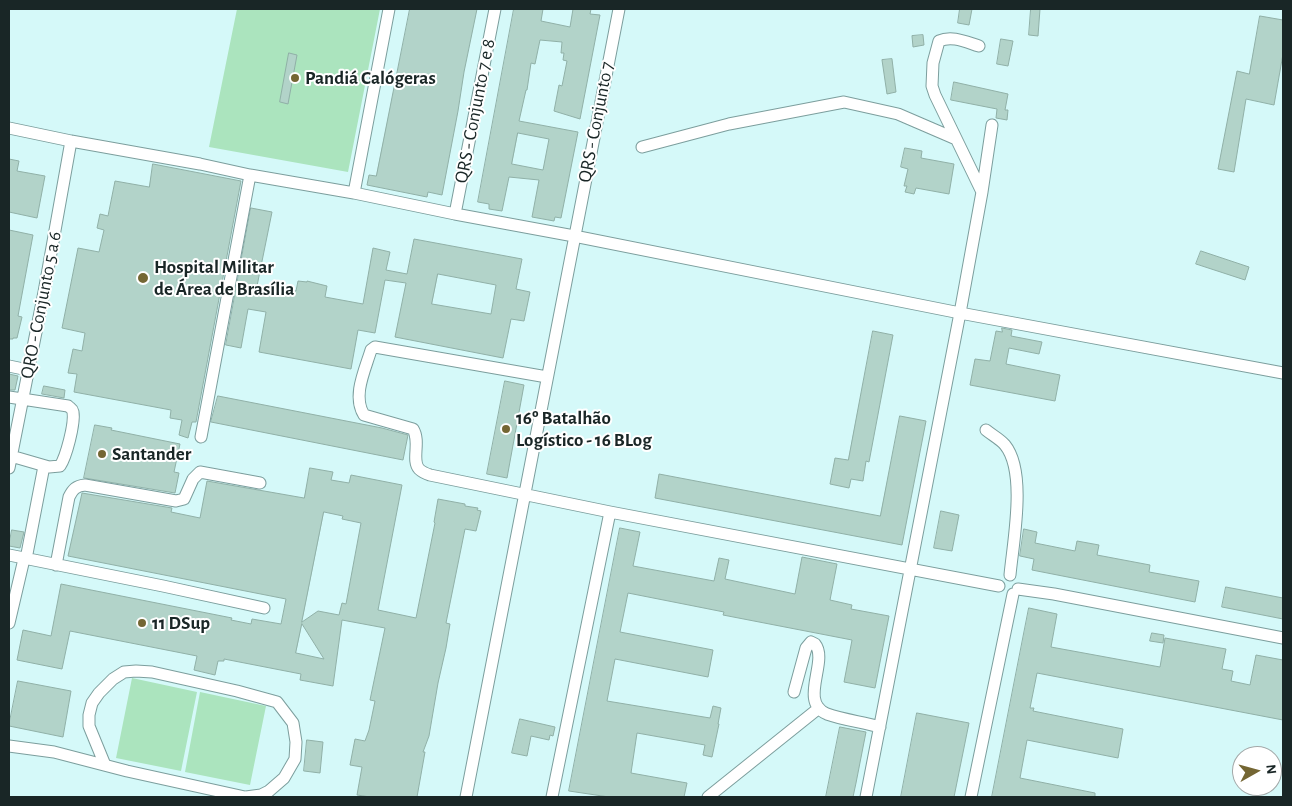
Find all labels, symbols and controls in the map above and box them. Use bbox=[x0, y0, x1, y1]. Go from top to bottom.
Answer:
street label: QRS - Conjunto 7 e 8 bbox=[450, 37, 500, 185]
street label: QRS - Conjunto 7 bbox=[573, 60, 619, 184]
place label: Pandiá Calógeras bbox=[305, 67, 436, 89]
marker: Pandiá Calógeras bbox=[289, 72, 301, 84]
street label: QRO - Conjunto 5 a 6 bbox=[16, 229, 66, 381]
place label: Hospital Militar de Área de Brasília bbox=[154, 256, 294, 300]
marker: Hospital Militar de Área de Brasília bbox=[136, 271, 150, 285]
place label: 16º Batalhão Logístico - 16 BLog bbox=[516, 407, 652, 451]
marker: 16º Batalhão Logístico - 16 BLog bbox=[500, 423, 512, 435]
place label: Santander bbox=[112, 443, 191, 465]
marker: Santander bbox=[96, 448, 108, 460]
place label: 11 DSup bbox=[152, 612, 210, 634]
marker: 11 DSup bbox=[136, 617, 148, 629]
north arrow bbox=[1232, 746, 1282, 796]
text: N bbox=[1263, 764, 1278, 775]

